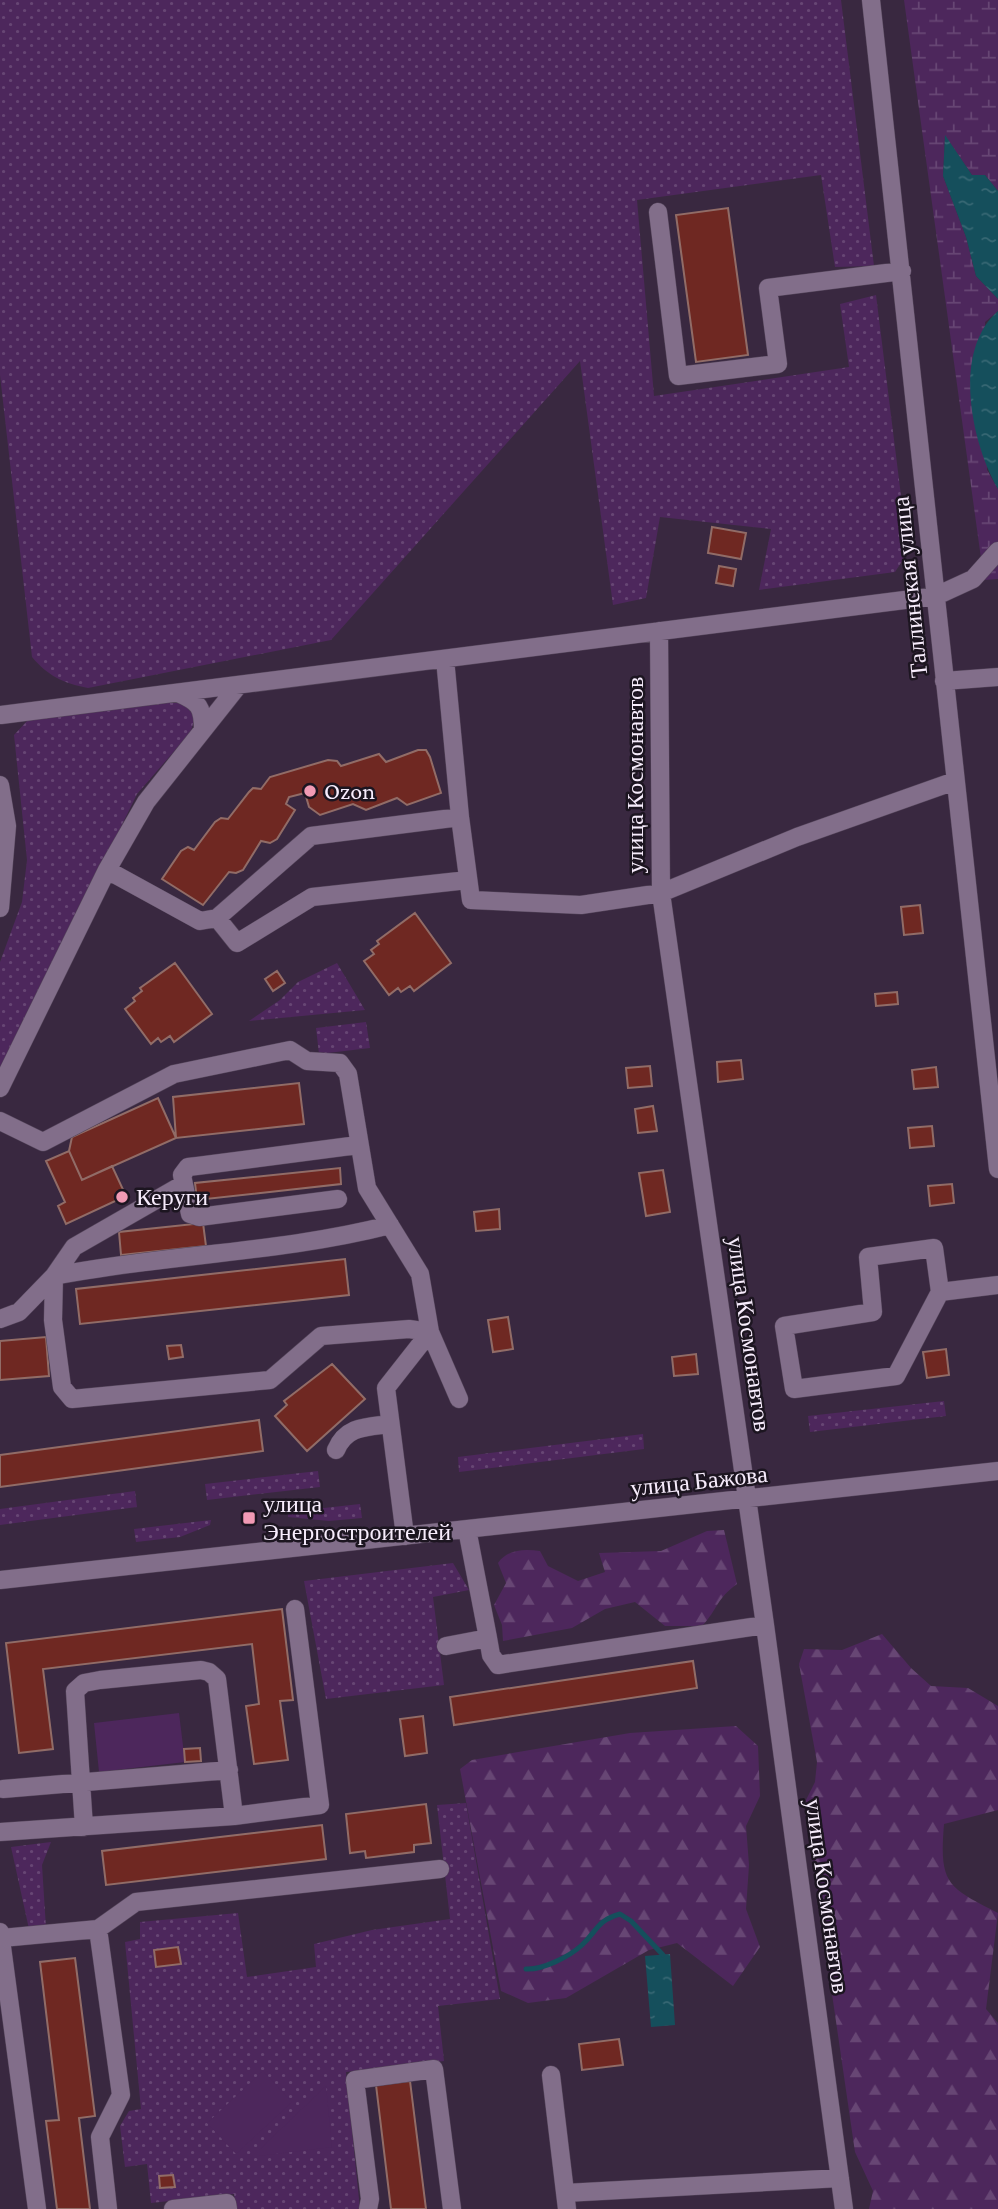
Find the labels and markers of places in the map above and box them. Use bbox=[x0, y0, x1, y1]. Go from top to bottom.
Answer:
place label: Ozon bbox=[324, 777, 375, 804]
marker: Ozon bbox=[302, 783, 318, 799]
place label: Керуги bbox=[136, 1183, 208, 1210]
marker: Керуги bbox=[114, 1189, 130, 1205]
place label: улица Энергостроителей bbox=[263, 1490, 451, 1545]
marker: улица Энергостроителей bbox=[241, 1510, 257, 1526]

